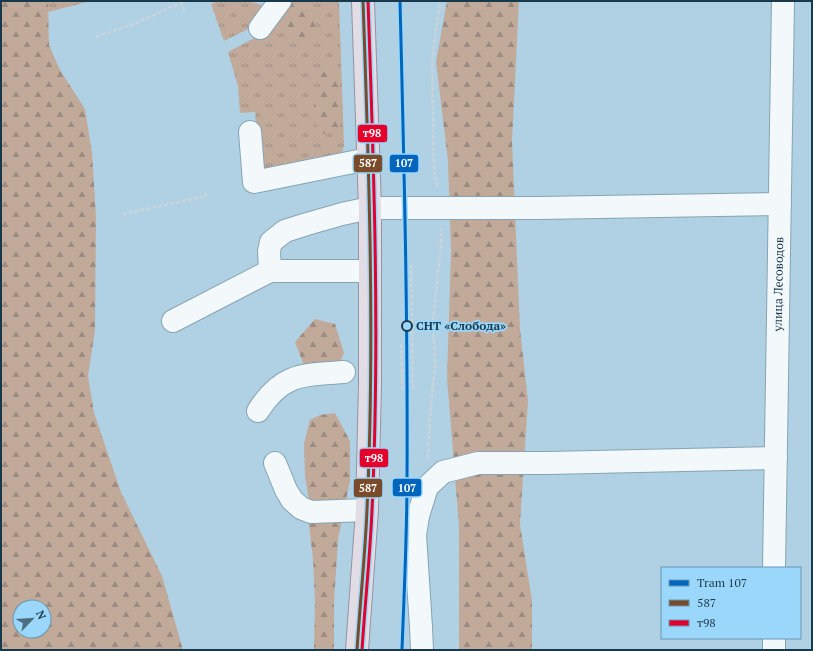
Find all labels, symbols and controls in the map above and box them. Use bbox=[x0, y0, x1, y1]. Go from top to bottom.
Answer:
line badge: т98 bbox=[357, 124, 388, 143]
text: т98 bbox=[363, 126, 381, 140]
line badge: 587 bbox=[353, 154, 383, 173]
line badge: 107 bbox=[389, 154, 419, 173]
text: 587 bbox=[359, 156, 377, 170]
text: 107 bbox=[395, 156, 413, 170]
street label: улица Лесоводов bbox=[770, 237, 786, 332]
place label: СНТ «Слобода» bbox=[416, 318, 506, 333]
marker: СНТ «Слобода» bbox=[401, 320, 413, 332]
line badge: т98 bbox=[359, 448, 389, 468]
text: т98 bbox=[365, 451, 383, 465]
line badge: 587 bbox=[353, 478, 383, 498]
line badge: 107 bbox=[392, 478, 422, 497]
text: 587 bbox=[359, 481, 377, 495]
text: 107 bbox=[398, 481, 416, 495]
legend bbox=[661, 567, 801, 639]
text: Tram 107 bbox=[697, 575, 747, 590]
text: 587 bbox=[697, 595, 716, 610]
north arrow bbox=[12, 599, 52, 639]
text: N bbox=[33, 608, 49, 622]
text: т98 bbox=[697, 615, 716, 630]

